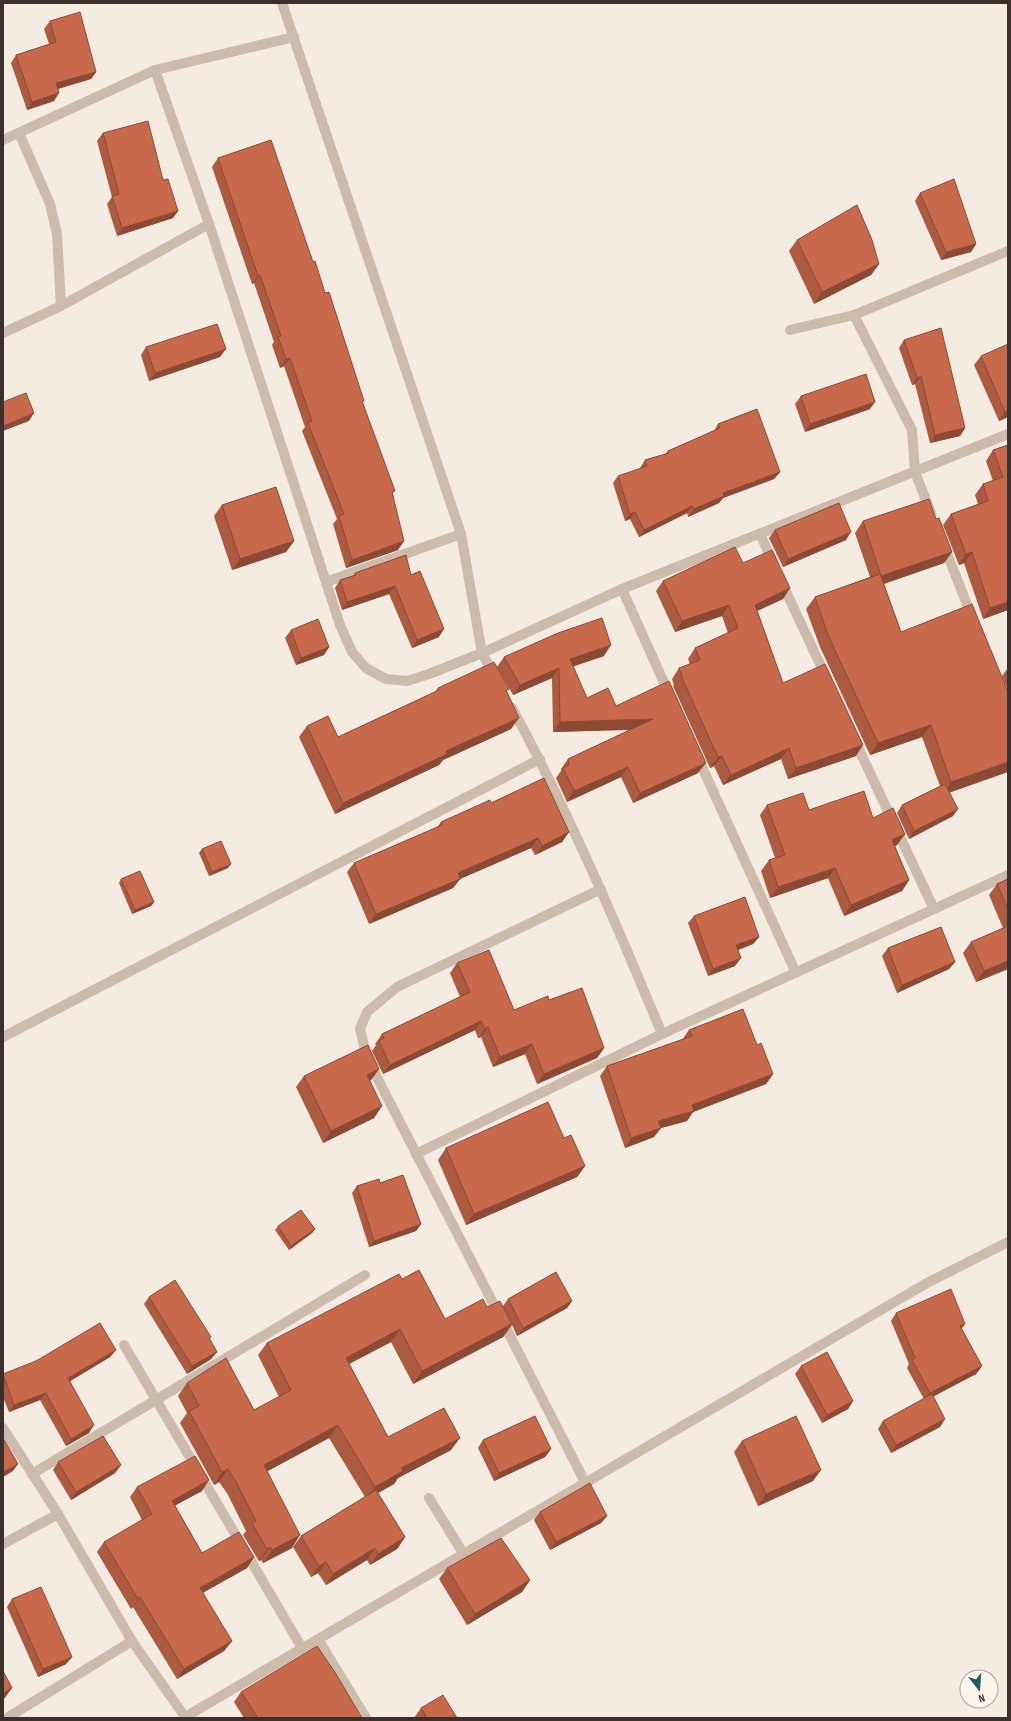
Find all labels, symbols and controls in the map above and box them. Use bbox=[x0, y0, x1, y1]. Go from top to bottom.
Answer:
north arrow bbox=[959, 1669, 999, 1709]
text: N bbox=[977, 1691, 986, 1705]

